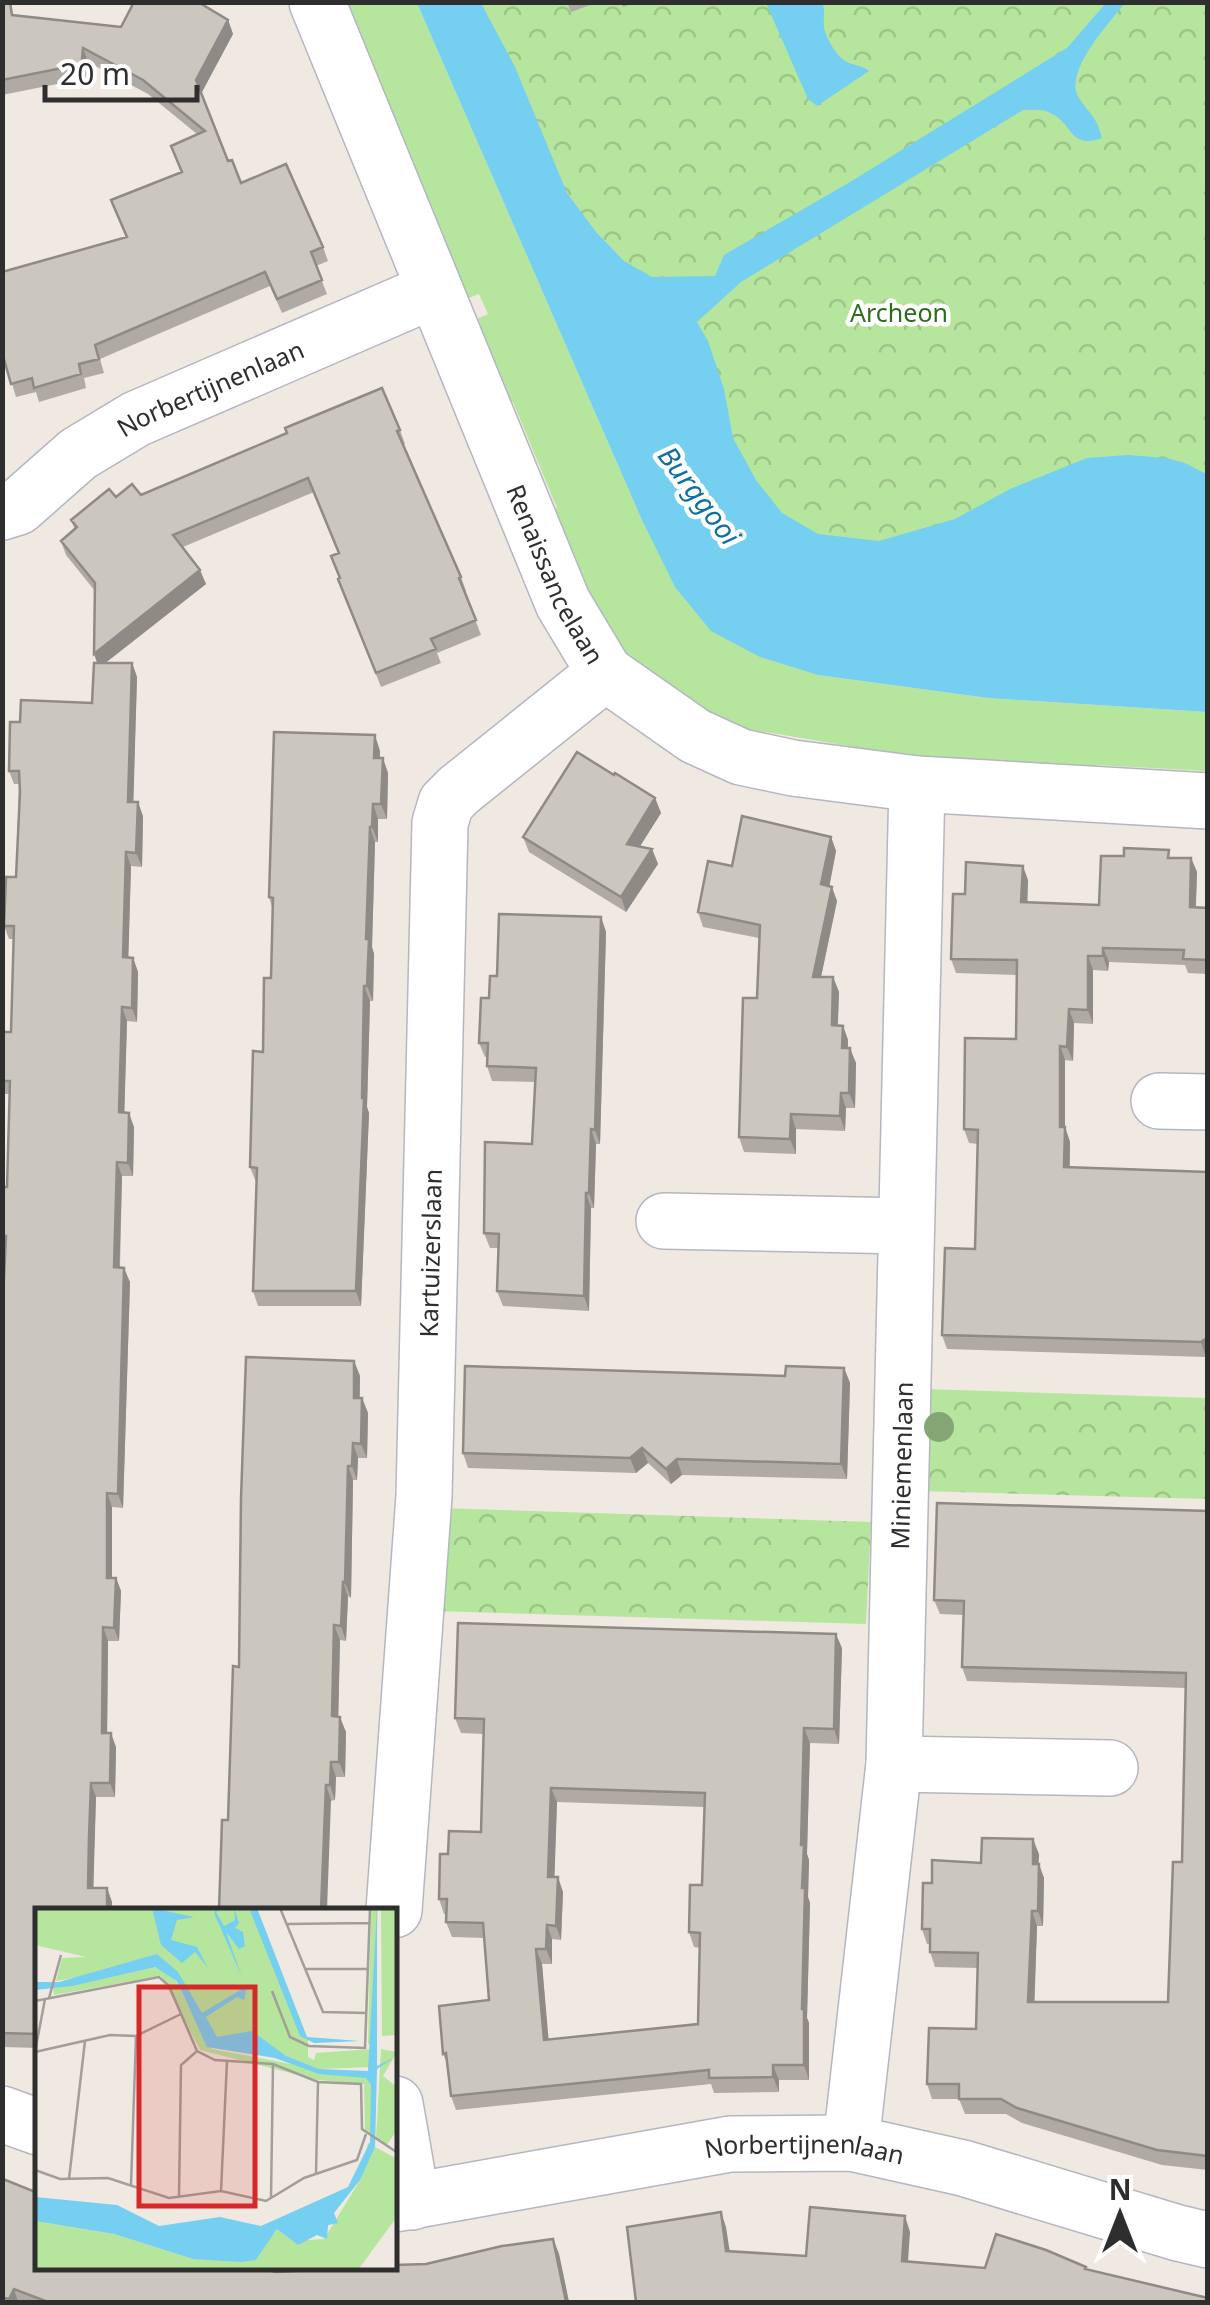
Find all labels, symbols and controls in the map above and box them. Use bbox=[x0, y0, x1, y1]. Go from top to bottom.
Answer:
scale bar bbox=[45, 40, 198, 102]
text: 20 m bbox=[60, 53, 130, 94]
park label: Archeon bbox=[850, 295, 948, 329]
street label: Norbertijnenlaan bbox=[110, 331, 309, 444]
water label: Burggooi bbox=[650, 438, 750, 553]
street label: Renaissancelaan bbox=[499, 479, 613, 670]
street label: Kartuizerslaan bbox=[411, 1168, 449, 1338]
street label: Miniemenlaan bbox=[882, 1381, 920, 1550]
inset map bbox=[35, 1908, 398, 2270]
street label: Norbertijnenlaan bbox=[701, 2126, 908, 2171]
north arrow bbox=[1070, 2165, 1170, 2265]
text: N bbox=[1109, 2170, 1131, 2208]

